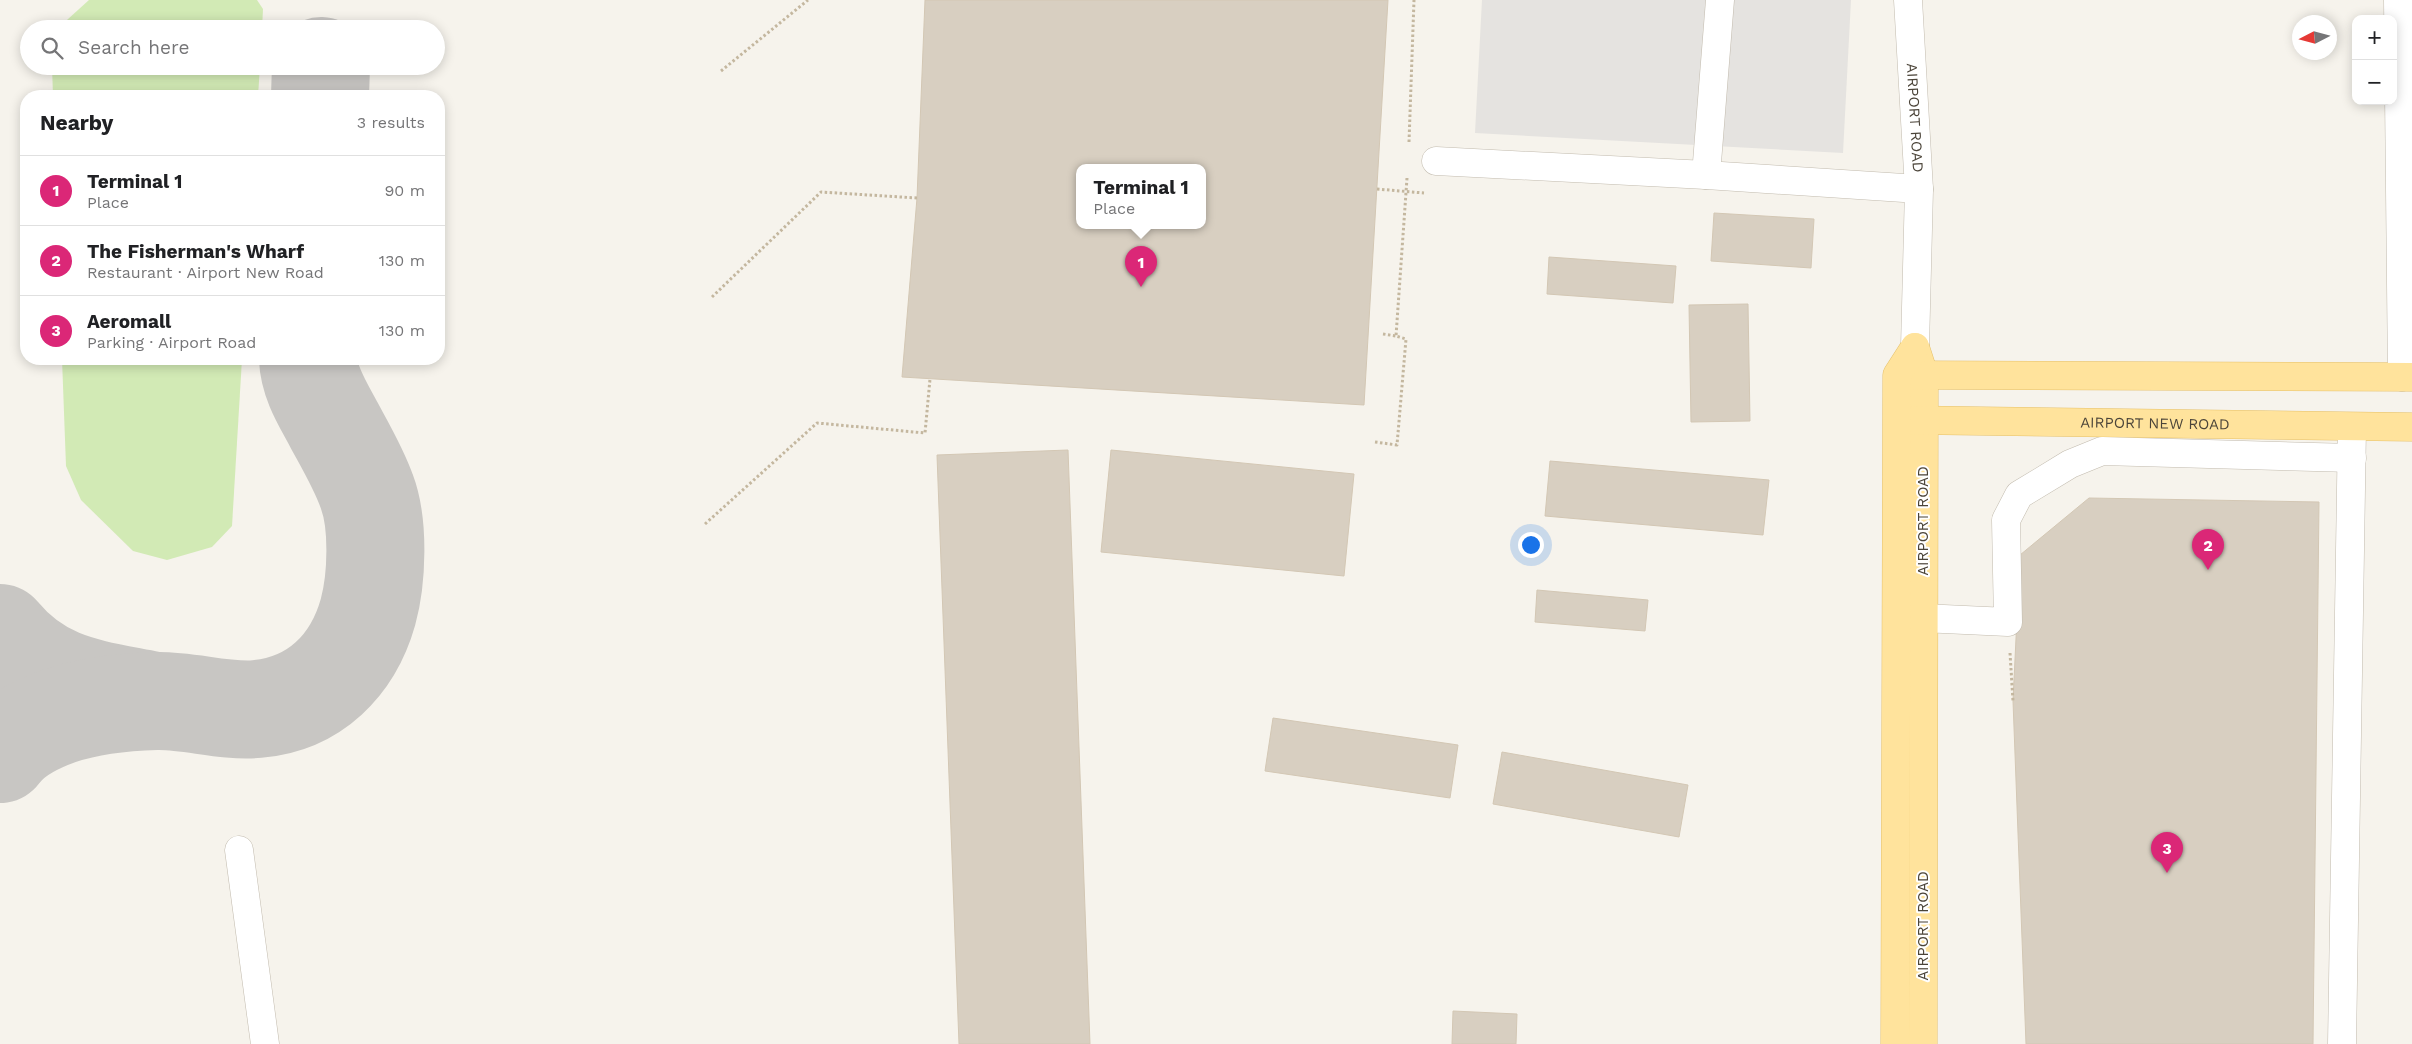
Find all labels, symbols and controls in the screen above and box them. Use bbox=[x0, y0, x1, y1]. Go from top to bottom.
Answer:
north arrow bbox=[2292, 15, 2337, 60]
map controls bbox=[2352, 15, 2397, 105]
button: + bbox=[2352, 15, 2397, 60]
search box bbox=[20, 20, 445, 75]
icon: search bbox=[38, 34, 66, 62]
text: Search here bbox=[78, 36, 189, 59]
button: − bbox=[2352, 60, 2397, 105]
street label: AIRPORT ROAD bbox=[1903, 63, 1927, 173]
text: Nearby bbox=[40, 110, 113, 135]
text: 3 results bbox=[357, 113, 425, 132]
popup bbox=[1076, 164, 1206, 229]
text: Terminal 1 bbox=[87, 170, 182, 193]
text: Terminal 1 bbox=[1093, 176, 1189, 199]
text: 1 bbox=[53, 181, 59, 200]
text: 90 m bbox=[384, 181, 425, 200]
text: Place bbox=[87, 193, 129, 212]
text: Place bbox=[1093, 199, 1135, 218]
text: The Fisherman's Wharf bbox=[87, 240, 304, 263]
pin: 1 bbox=[1125, 246, 1157, 287]
text: 2 bbox=[51, 251, 61, 270]
text: 130 m bbox=[379, 251, 425, 270]
text: Restaurant · Airport New Road bbox=[87, 263, 324, 282]
text: Aeromall bbox=[87, 310, 171, 333]
text: 3 bbox=[51, 321, 61, 340]
text: 130 m bbox=[379, 321, 425, 340]
text: Parking · Airport Road bbox=[87, 333, 256, 352]
street label: AIRPORT NEW ROAD bbox=[2080, 413, 2230, 433]
street label: AIRPORT ROAD bbox=[1914, 466, 1932, 576]
pin: 2 bbox=[2192, 529, 2224, 570]
your location bbox=[1518, 532, 1544, 558]
pin: 3 bbox=[2151, 832, 2183, 873]
street label: AIRPORT ROAD bbox=[1914, 871, 1932, 981]

